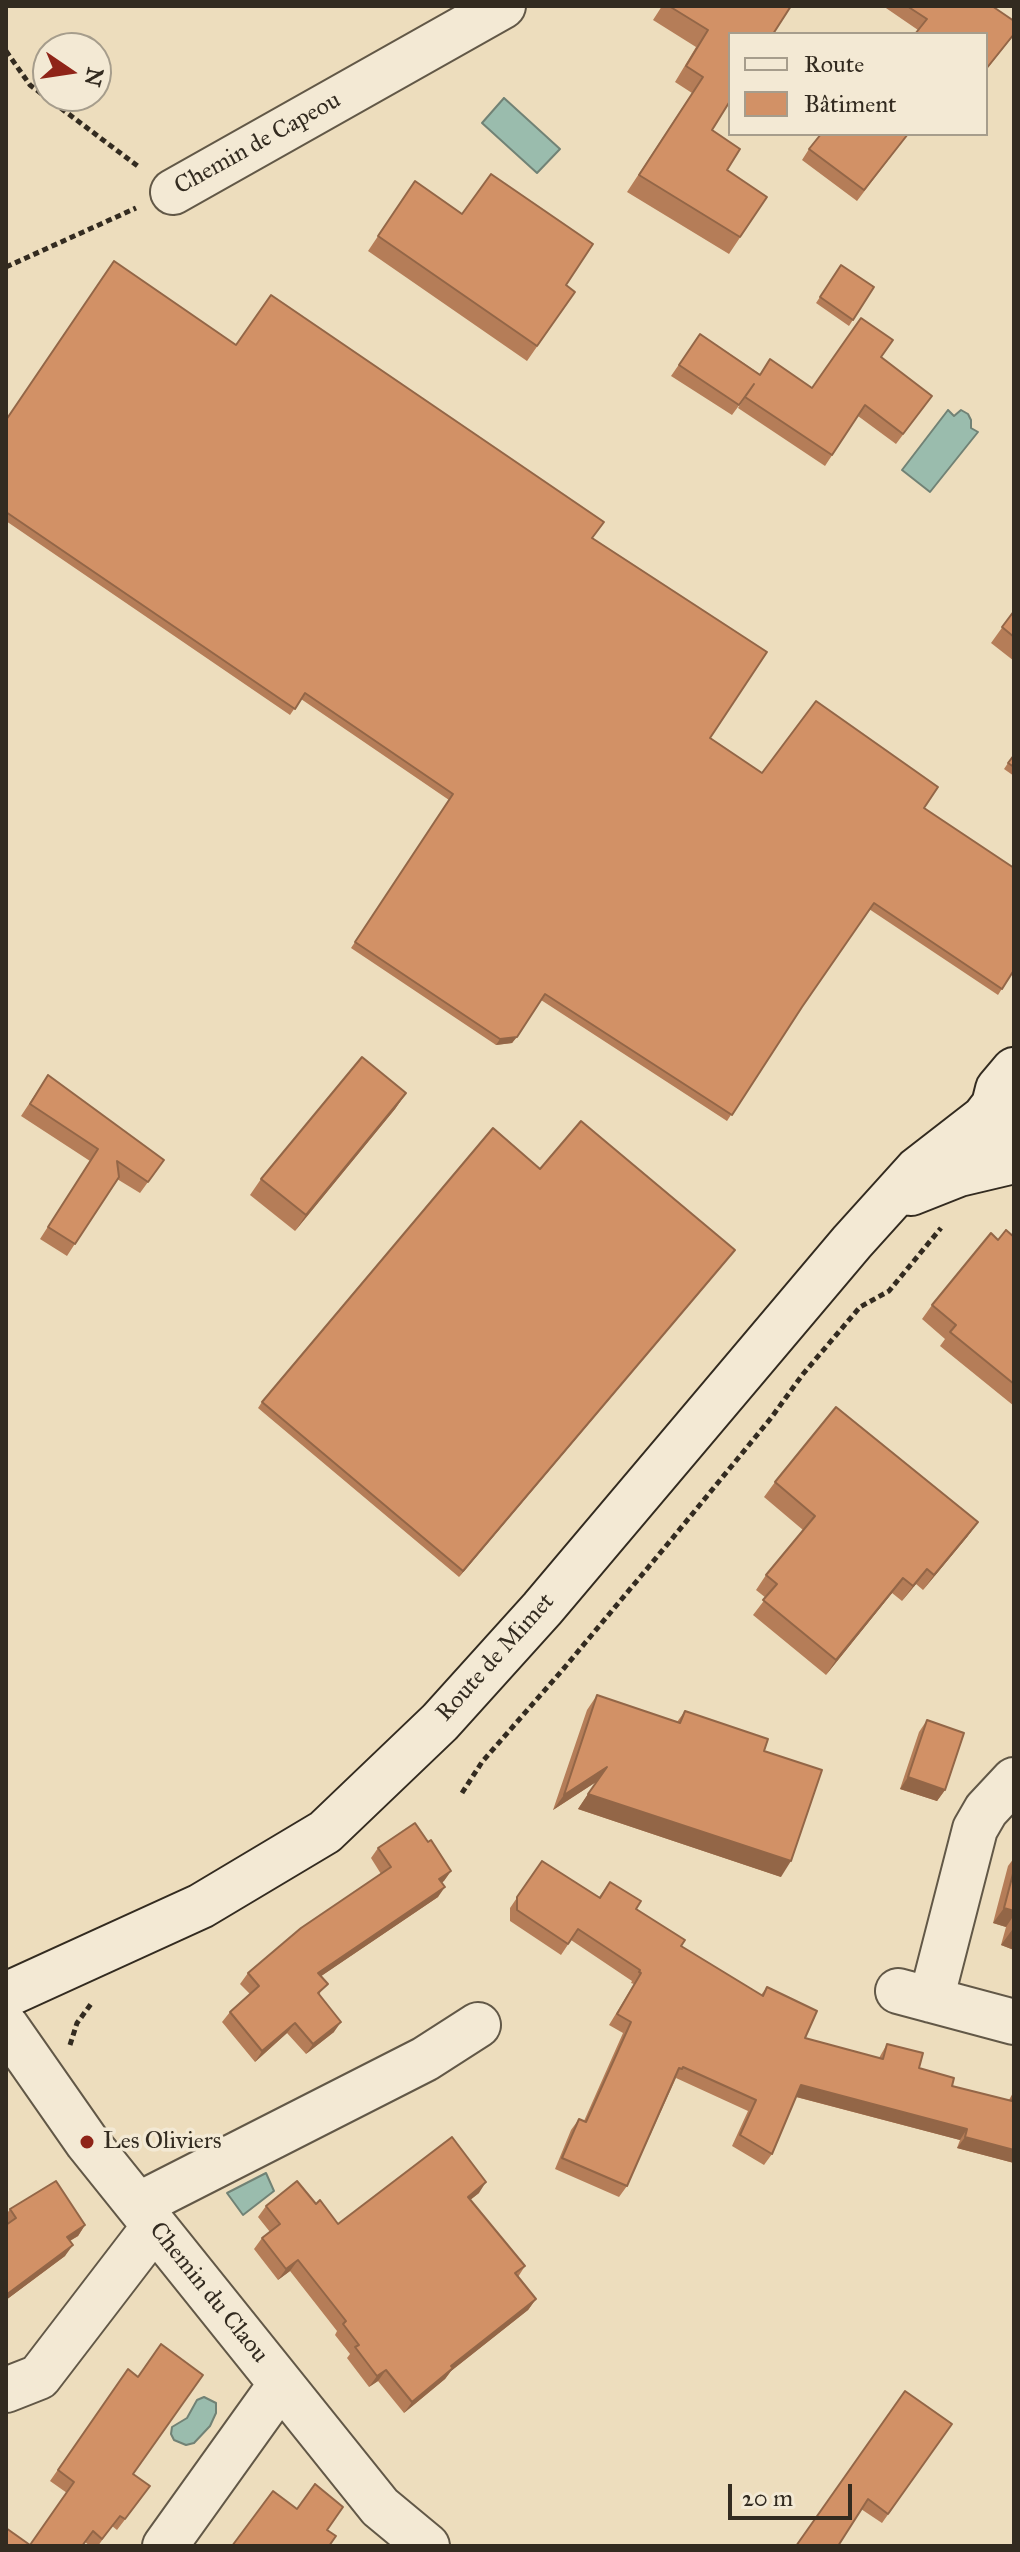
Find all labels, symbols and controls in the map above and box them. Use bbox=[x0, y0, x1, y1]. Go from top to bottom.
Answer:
north arrow bbox=[32, 32, 112, 112]
legend bbox=[728, 32, 988, 136]
text: Route bbox=[804, 49, 864, 79]
text: N bbox=[79, 65, 109, 89]
street label: Chemin de Capeou bbox=[170, 86, 346, 202]
text: Bâtiment bbox=[804, 89, 897, 119]
street label: Route de Mimet bbox=[431, 1588, 561, 1728]
place label: Les Oliviers bbox=[103, 2128, 222, 2156]
marker: Les Oliviers bbox=[78, 2133, 96, 2151]
street label: Chemin du Claou bbox=[143, 2217, 273, 2369]
scale bar bbox=[732, 2468, 856, 2518]
text: 20 m bbox=[742, 2483, 793, 2513]

